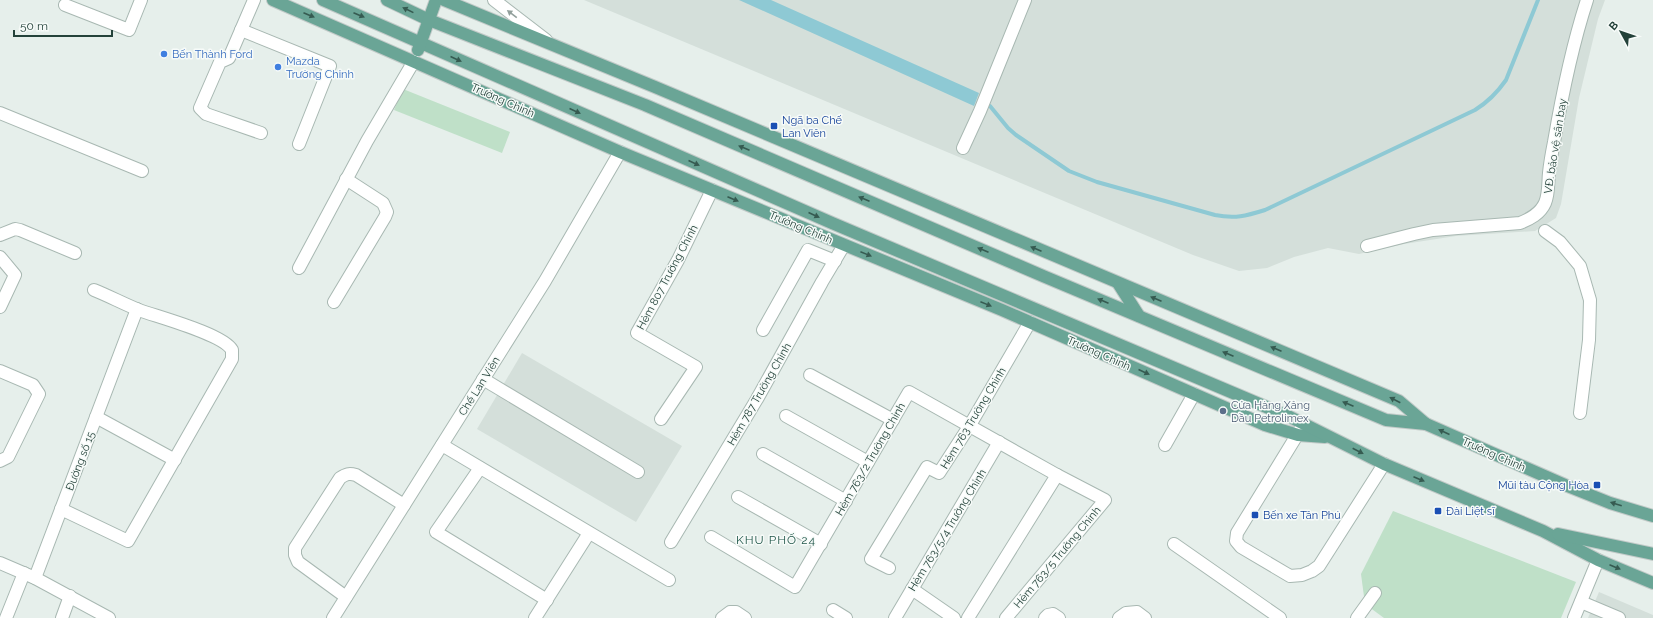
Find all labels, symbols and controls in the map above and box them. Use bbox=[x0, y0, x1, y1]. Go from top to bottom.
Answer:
one-way arrow bbox=[402, 7, 414, 13]
one-way arrow bbox=[507, 10, 518, 19]
scale bar bbox=[14, 12, 112, 38]
north arrow bbox=[1601, 12, 1641, 52]
one-way arrow bbox=[304, 13, 316, 19]
one-way arrow bbox=[354, 13, 366, 19]
text: B bbox=[1606, 18, 1621, 33]
text: 50 m bbox=[20, 19, 48, 33]
place label: Bến Thành Ford bbox=[172, 48, 253, 61]
marker: Bến Thành Ford bbox=[159, 49, 169, 59]
place label: Mazda Trường Chinh bbox=[286, 55, 354, 81]
one-way arrow bbox=[451, 56, 462, 62]
marker: Mazda Trường Chinh bbox=[273, 62, 283, 72]
street label: Trường Chinh bbox=[469, 81, 536, 120]
street label: VĐ. bảo vệ sân bay bbox=[1542, 98, 1569, 195]
one-way arrow bbox=[570, 108, 581, 114]
place label: Ngã ba Chế Lan Viên bbox=[782, 114, 843, 140]
marker: Ngã ba Chế Lan Viên bbox=[769, 121, 779, 131]
one-way arrow bbox=[738, 144, 750, 150]
one-way arrow bbox=[689, 160, 700, 166]
one-way arrow bbox=[728, 196, 739, 202]
one-way arrow bbox=[858, 196, 869, 202]
street label: Trường Chinh bbox=[767, 208, 835, 247]
one-way arrow bbox=[808, 212, 819, 218]
street label: Hẻm 807 Trường Chinh bbox=[634, 223, 701, 332]
one-way arrow bbox=[1029, 245, 1041, 251]
one-way arrow bbox=[977, 247, 989, 253]
one-way arrow bbox=[861, 252, 873, 258]
one-way arrow bbox=[1150, 296, 1161, 302]
one-way arrow bbox=[1096, 298, 1108, 304]
one-way arrow bbox=[981, 301, 992, 307]
street label: Trường Chinh bbox=[1065, 334, 1132, 373]
street label: Hẻm 787 Trường Chinh bbox=[725, 341, 794, 448]
one-way arrow bbox=[1270, 346, 1281, 352]
one-way arrow bbox=[1222, 350, 1234, 357]
street label: Chế Lan Viên bbox=[456, 354, 503, 418]
street label: Hẻm 763 Trường Chinh bbox=[938, 365, 1009, 471]
one-way arrow bbox=[1139, 370, 1151, 376]
one-way arrow bbox=[1389, 397, 1401, 403]
place label: Cửa Hàng Xăng Dầu Petrolimex bbox=[1231, 399, 1310, 425]
street label: Hẻm 763/2 Trường Chinh bbox=[833, 400, 908, 518]
one-way arrow bbox=[1342, 401, 1353, 407]
marker: Cửa Hàng Xăng Dầu Petrolimex bbox=[1218, 406, 1228, 416]
one-way arrow bbox=[1438, 429, 1450, 435]
street label: Đường số 15 bbox=[63, 430, 98, 493]
street label: Trường Chinh bbox=[1460, 435, 1527, 474]
one-way arrow bbox=[1352, 448, 1364, 454]
street label: Hẻm 763/5/4 Trường Chinh bbox=[906, 467, 989, 594]
one-way arrow bbox=[1414, 476, 1425, 482]
place label: Mũi tàu Cộng Hòa bbox=[1498, 479, 1589, 492]
marker: Mũi tàu Cộng Hòa bbox=[1592, 480, 1602, 490]
one-way arrow bbox=[1609, 501, 1621, 507]
street label: Hẻm 763/5 Trường Chinh bbox=[1011, 504, 1104, 611]
place label: Đài Liệt sĩ bbox=[1446, 505, 1495, 518]
marker: Đài Liệt sĩ bbox=[1433, 506, 1443, 516]
place label: Bến xe Tân Phú bbox=[1263, 509, 1341, 522]
marker: Bến xe Tân Phú bbox=[1250, 510, 1260, 520]
district label: KHU PHỐ 24 bbox=[736, 533, 816, 547]
one-way arrow bbox=[1610, 565, 1622, 571]

